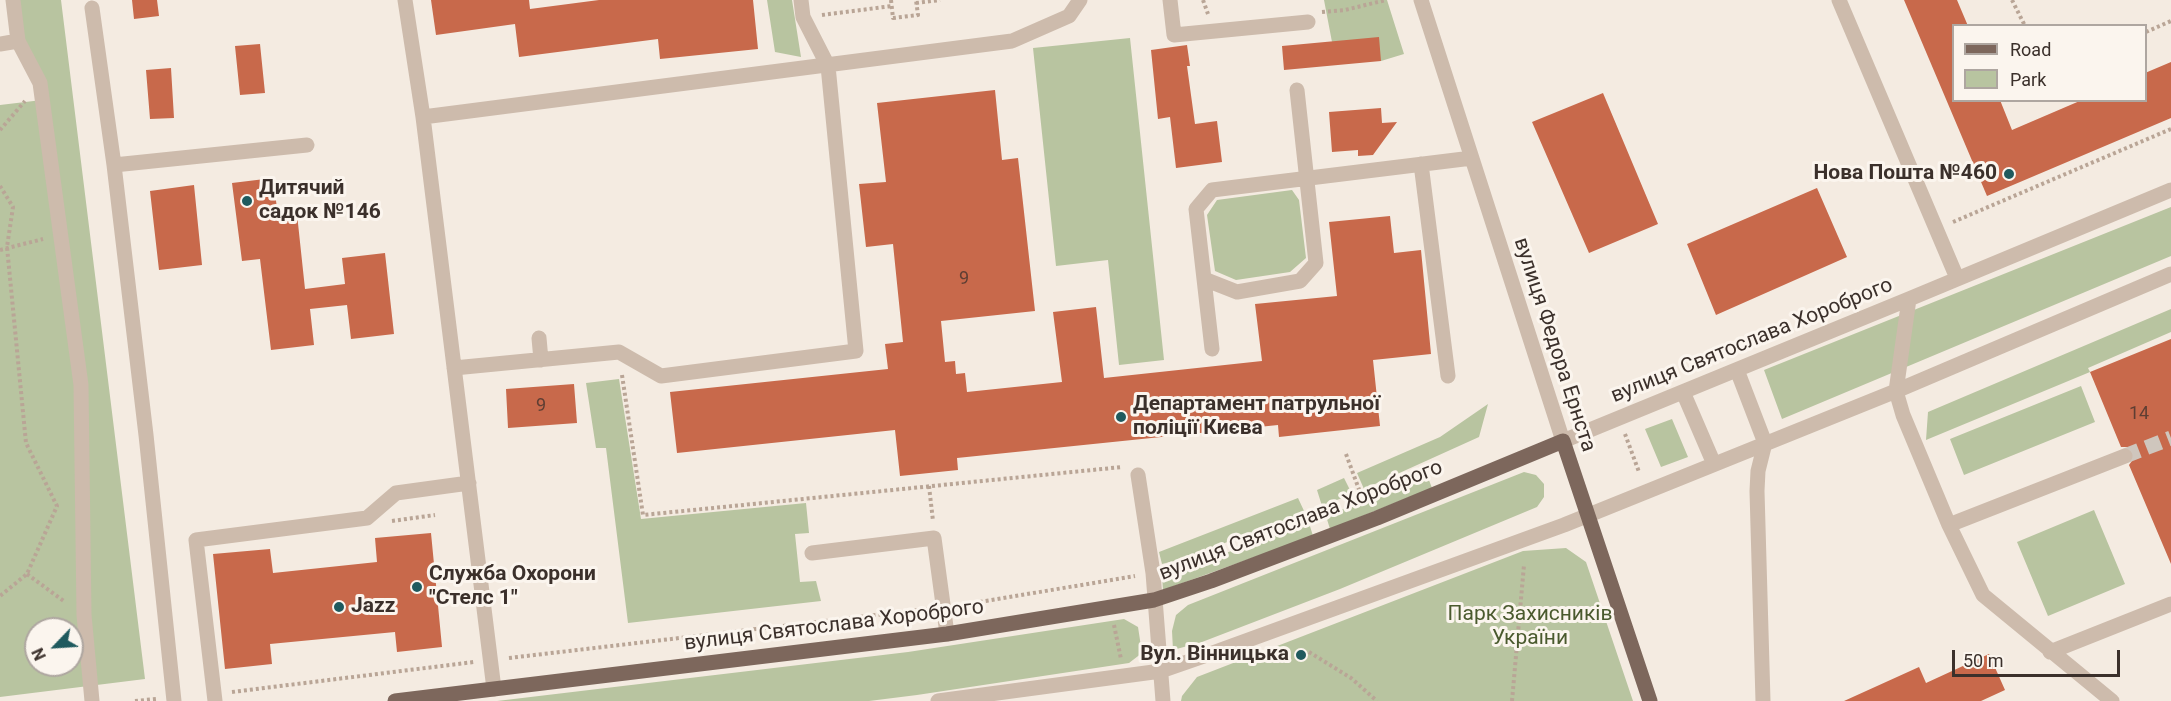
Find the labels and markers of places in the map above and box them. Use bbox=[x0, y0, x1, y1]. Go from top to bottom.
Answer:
place label: Нова Пошта №460 bbox=[1813, 161, 1997, 187]
marker: Нова Пошта №460 bbox=[2002, 167, 2016, 181]
place label: Дитячий садок №146 bbox=[259, 176, 381, 226]
marker: Дитячий садок №146 bbox=[240, 194, 254, 208]
place label: Департамент патрульної поліції Києва bbox=[1133, 392, 1380, 442]
marker: Департамент патрульної поліції Києва bbox=[1114, 410, 1128, 424]
place label: Служба Охорони "Стелс 1" bbox=[429, 562, 596, 612]
marker: Служба Охорони "Стелс 1" bbox=[410, 580, 424, 594]
place label: Jazz bbox=[351, 594, 395, 620]
marker: Jazz bbox=[332, 600, 346, 614]
place label: Вул. Вінницька bbox=[1140, 642, 1289, 668]
marker: Вул. Вінницька bbox=[1294, 648, 1308, 662]

